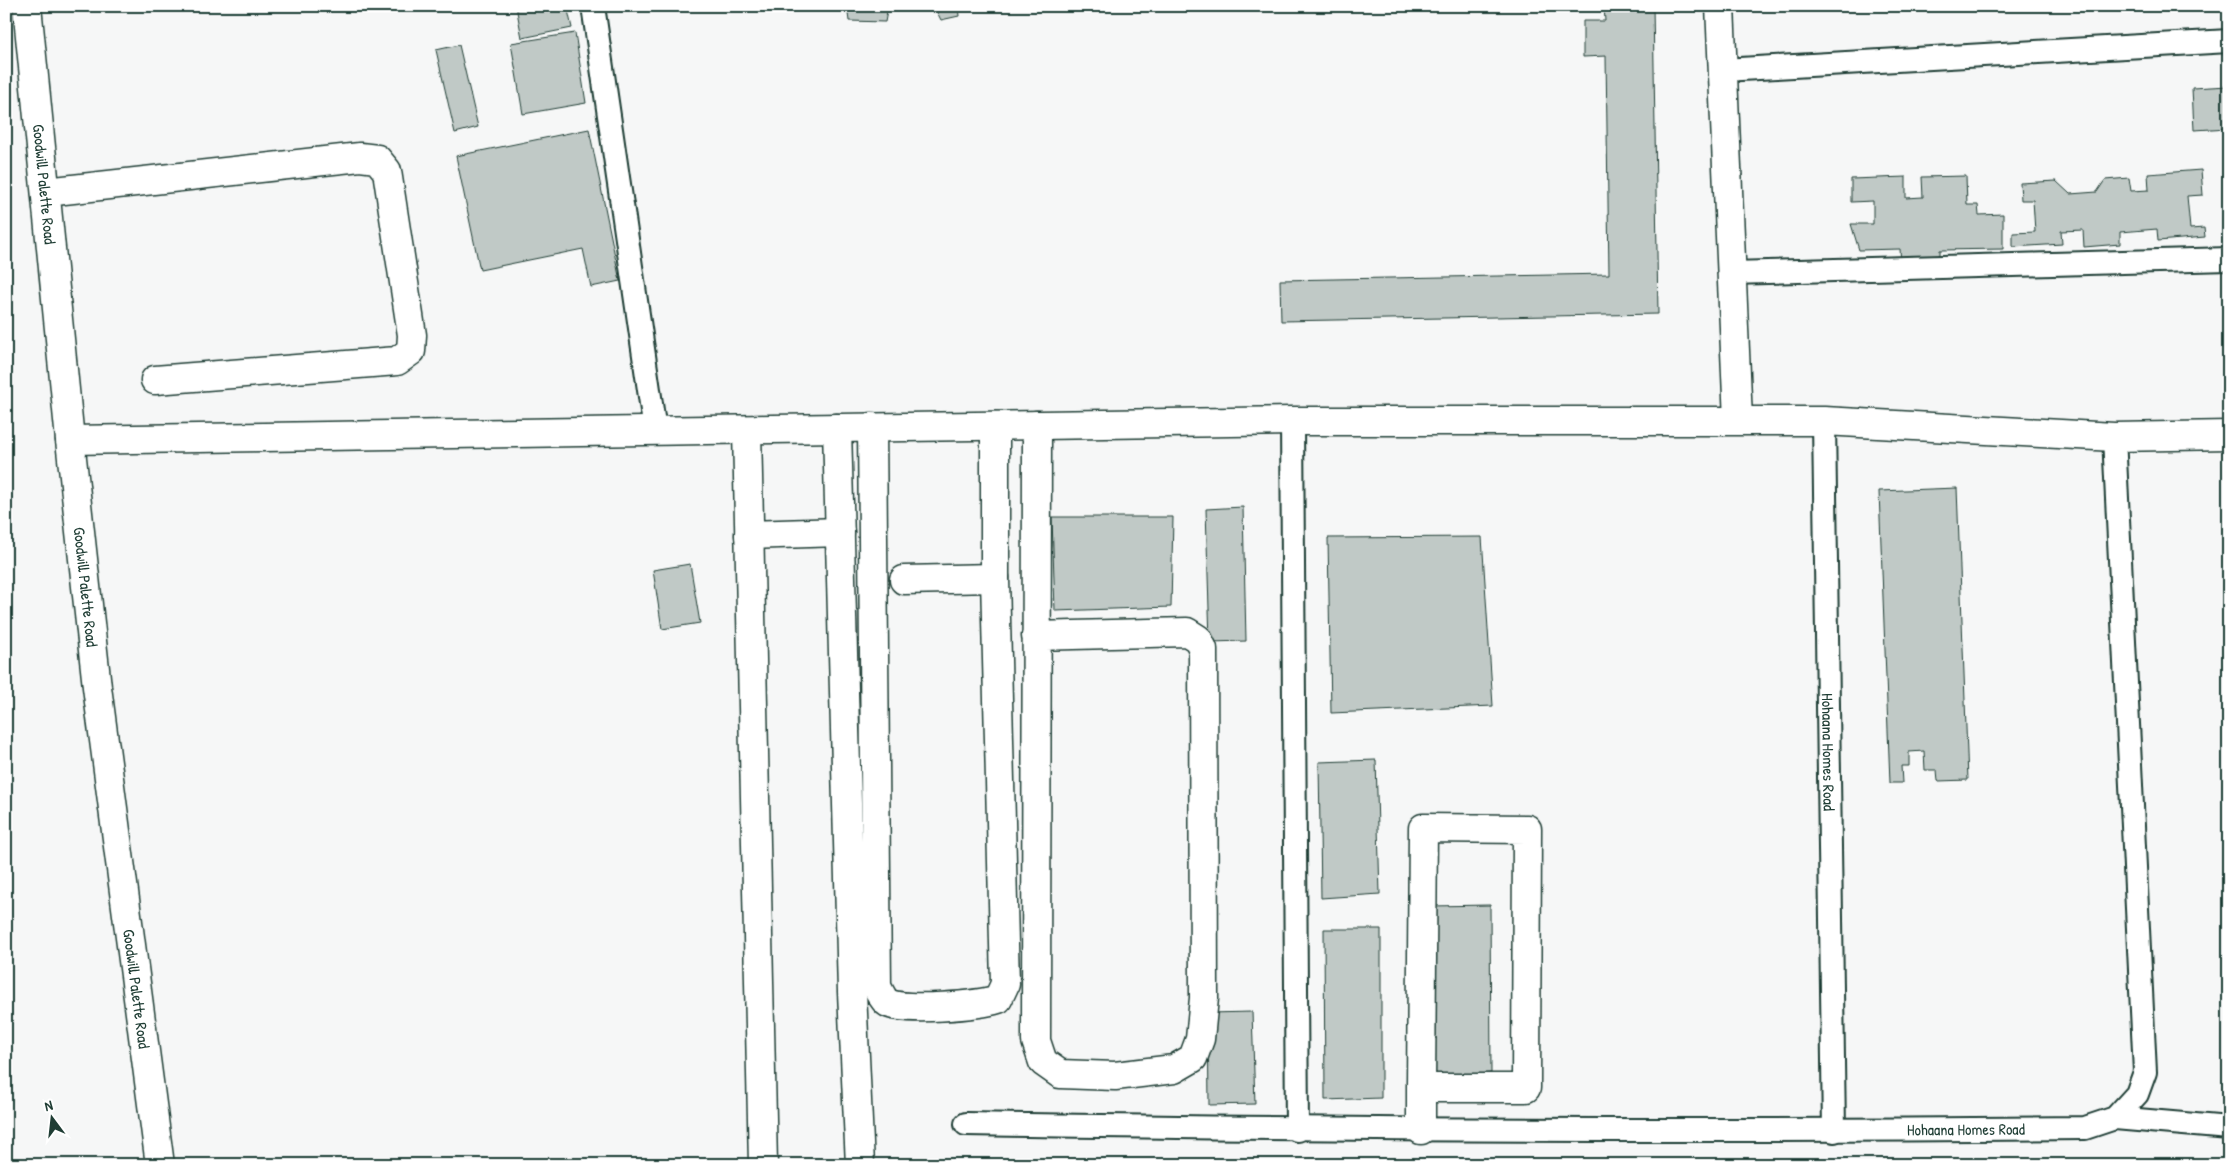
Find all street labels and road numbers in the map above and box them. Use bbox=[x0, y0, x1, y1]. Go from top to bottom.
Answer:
street label: Goodwill Palette Road bbox=[28, 123, 62, 245]
street label: Goodwill Palette Road bbox=[69, 526, 104, 648]
street label: Hohaana Homes Road bbox=[1817, 693, 1840, 811]
street label: Goodwill Palette Road bbox=[118, 928, 156, 1050]
street label: Hohaana Homes Road bbox=[1907, 1118, 2025, 1140]

